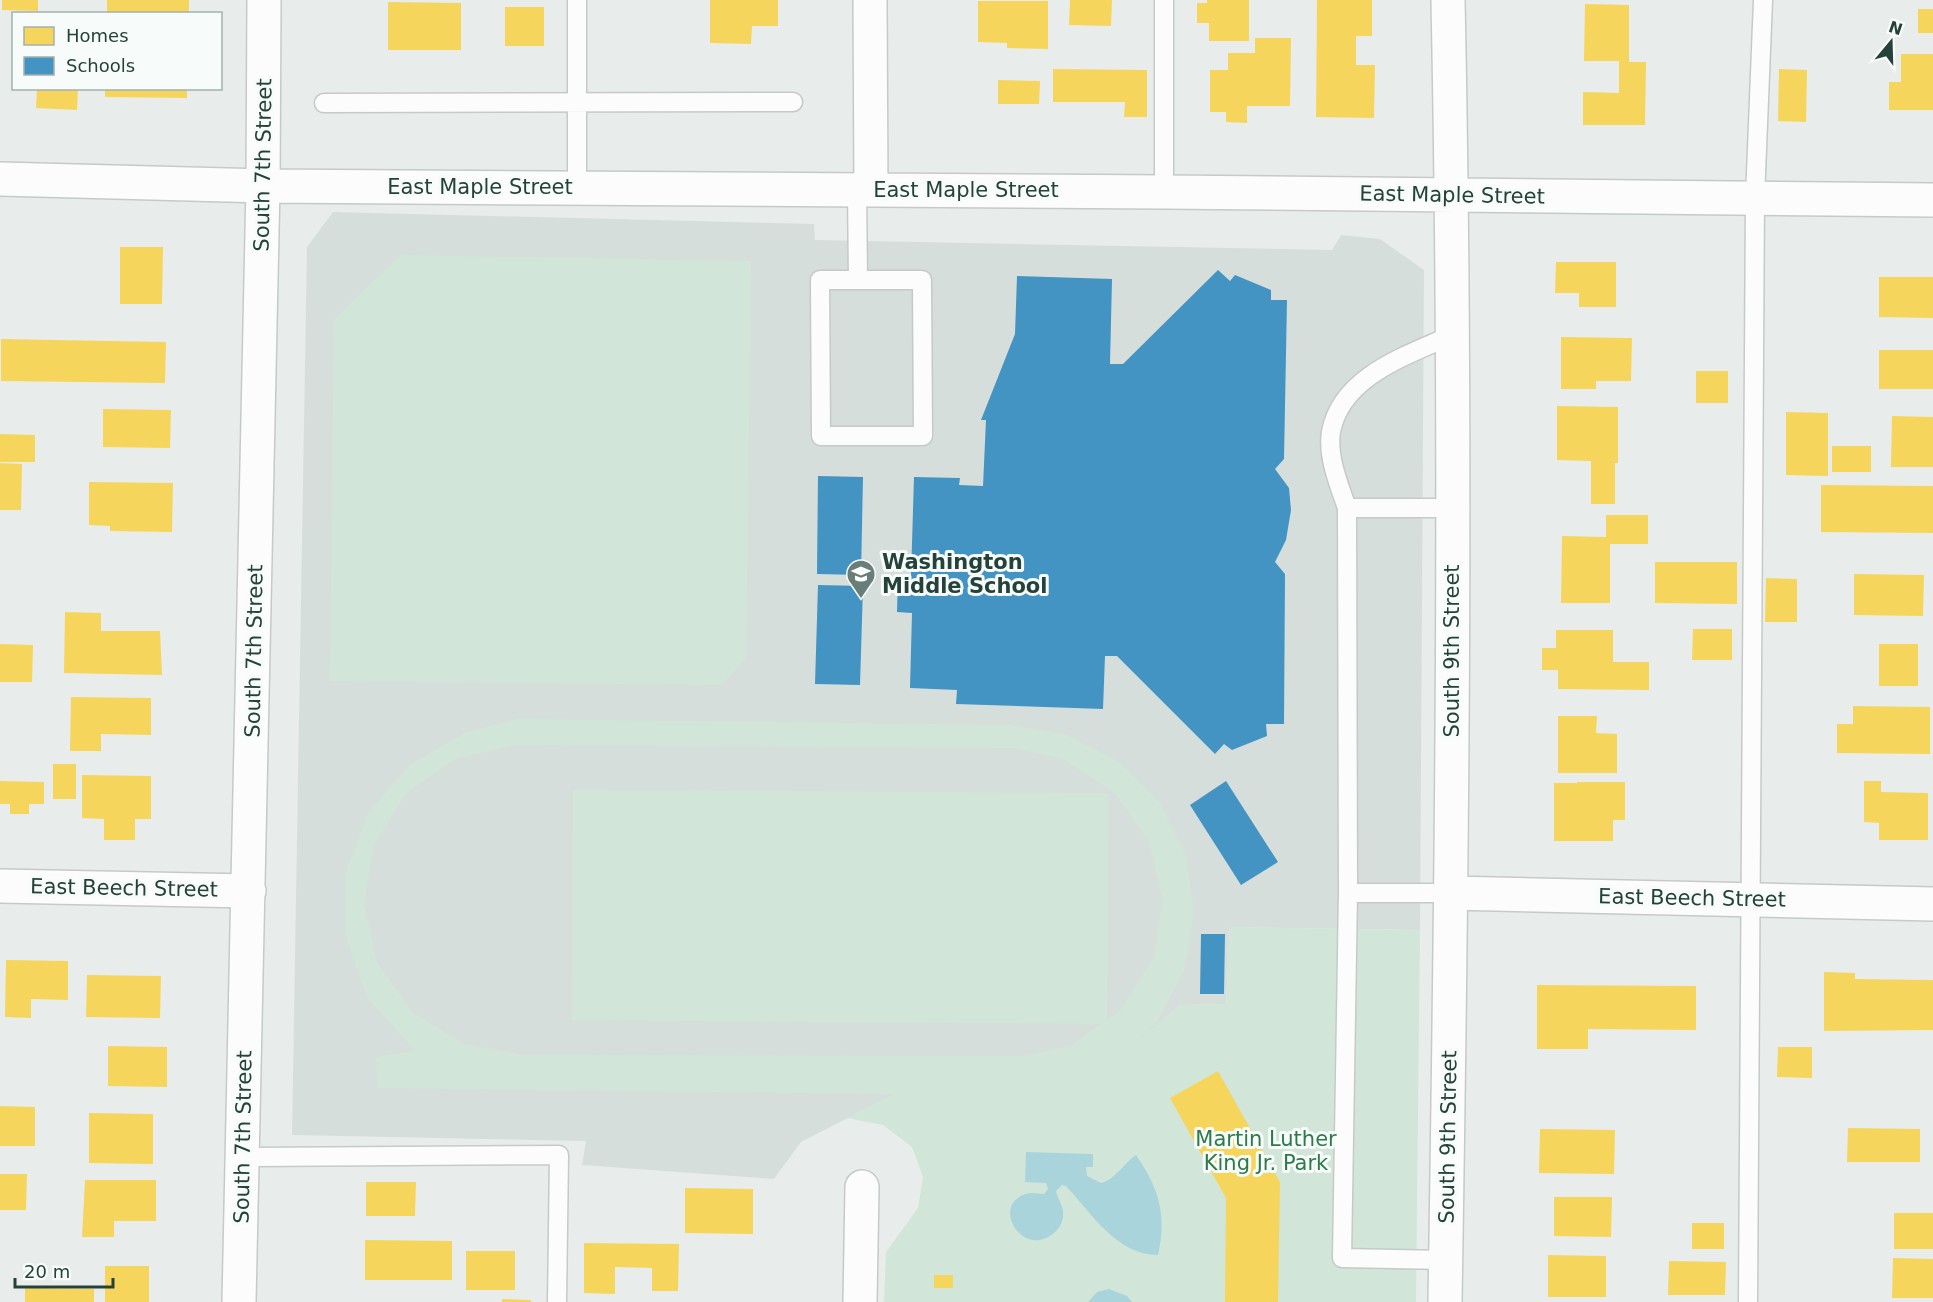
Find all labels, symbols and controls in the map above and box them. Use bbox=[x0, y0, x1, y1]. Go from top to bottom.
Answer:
legend bbox=[12, 12, 222, 90]
north arrow bbox=[1861, 12, 1921, 72]
text: N bbox=[1886, 17, 1905, 39]
text: Homes bbox=[66, 25, 129, 46]
text: Schools bbox=[66, 55, 135, 76]
street label: South 7th Street bbox=[249, 78, 277, 252]
street label: East Maple Street bbox=[387, 175, 573, 199]
street label: East Maple Street bbox=[873, 178, 1059, 202]
street label: East Maple Street bbox=[1359, 181, 1545, 209]
place label: Washington Middle School bbox=[882, 550, 1048, 598]
school or university icon: Washington Middle School bbox=[845, 558, 877, 600]
street label: South 7th Street bbox=[240, 564, 268, 738]
street label: South 9th Street bbox=[1440, 564, 1464, 738]
street label: East Beech Street bbox=[30, 874, 218, 902]
street label: East Beech Street bbox=[1598, 884, 1786, 912]
street label: South 7th Street bbox=[229, 1050, 257, 1224]
street label: South 9th Street bbox=[1434, 1050, 1462, 1224]
park label: Martin Luther King Jr. Park bbox=[1195, 1127, 1337, 1175]
scale bar bbox=[15, 1251, 112, 1289]
text: 20 m bbox=[24, 1261, 70, 1282]

